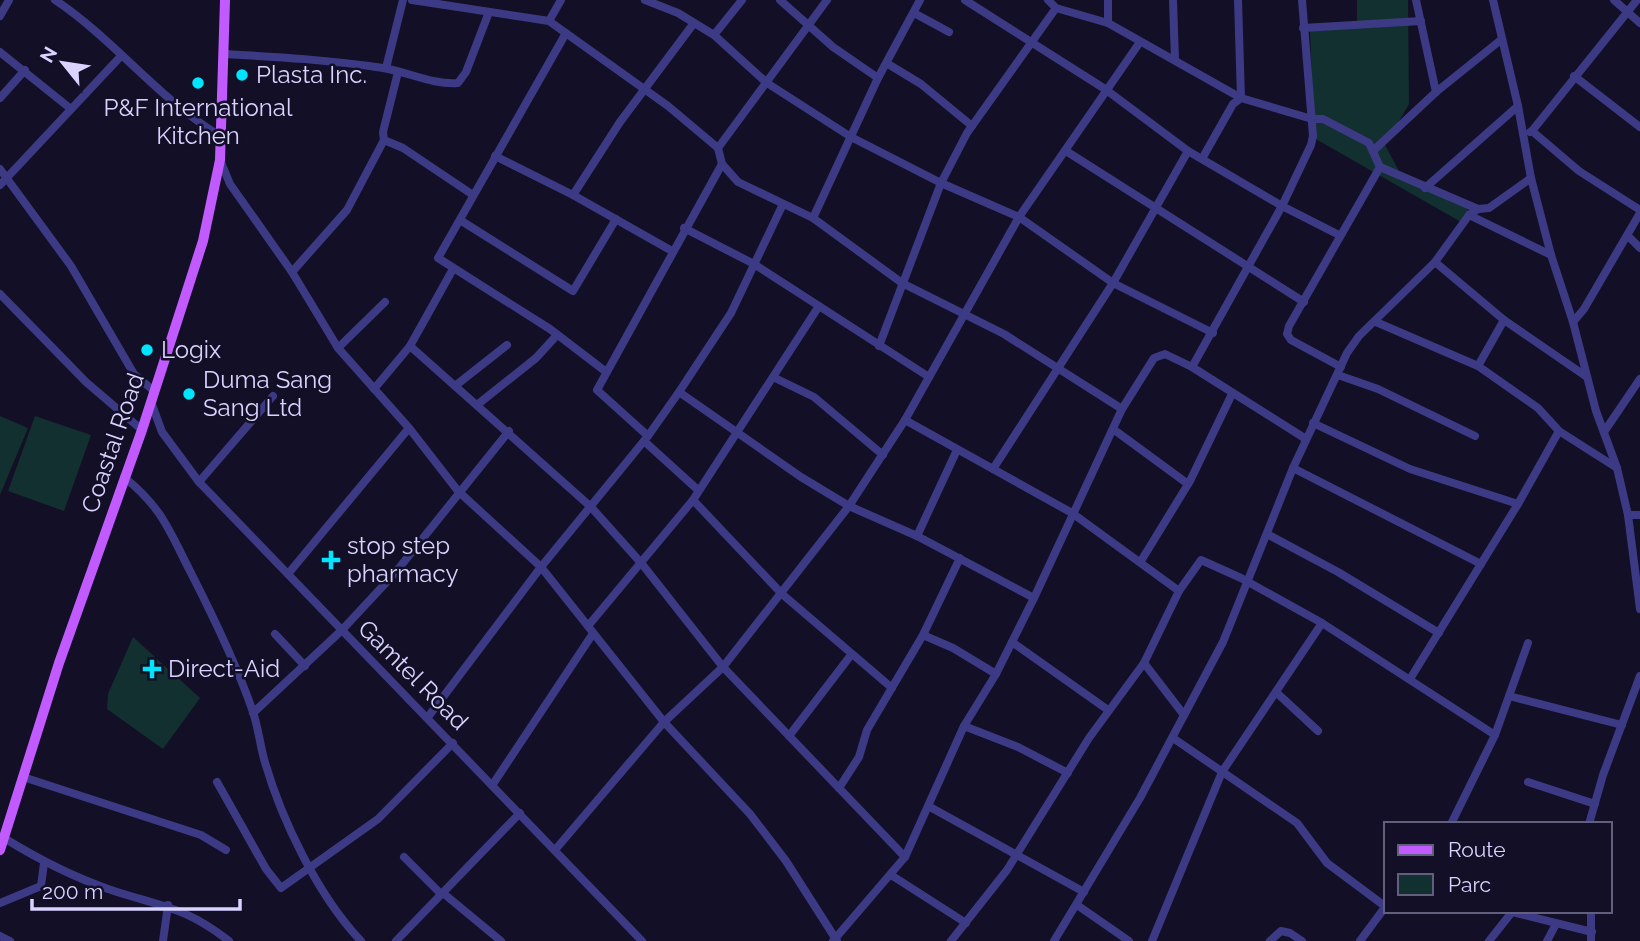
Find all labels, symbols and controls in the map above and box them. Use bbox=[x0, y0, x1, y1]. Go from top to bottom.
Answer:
north arrow bbox=[28, 28, 98, 98]
text: N bbox=[35, 43, 61, 66]
place label: Plasta Inc. bbox=[256, 60, 367, 89]
marker: Plasta Inc. bbox=[234, 67, 250, 83]
marker: P&F International Kitchen bbox=[190, 75, 206, 91]
place label: P&F International Kitchen bbox=[104, 93, 293, 150]
place label: Logix bbox=[161, 335, 221, 364]
marker: Logix bbox=[139, 342, 155, 358]
place label: Duma Sang Sang Ltd bbox=[203, 365, 332, 422]
street label: Coastal Road bbox=[75, 369, 150, 517]
marker: Duma Sang Sang Ltd bbox=[181, 386, 197, 402]
place label: stop step pharmacy bbox=[347, 531, 458, 588]
marker: stop step pharmacy bbox=[321, 550, 341, 570]
street label: Gamtel Road bbox=[352, 614, 474, 736]
place label: Direct-Aid bbox=[168, 654, 280, 683]
marker: Direct-Aid bbox=[142, 659, 162, 679]
legend bbox=[1384, 822, 1612, 913]
text: Route bbox=[1448, 837, 1506, 862]
scale bar bbox=[32, 867, 240, 911]
text: Parc bbox=[1448, 872, 1491, 897]
text: 200 m bbox=[42, 879, 103, 904]

